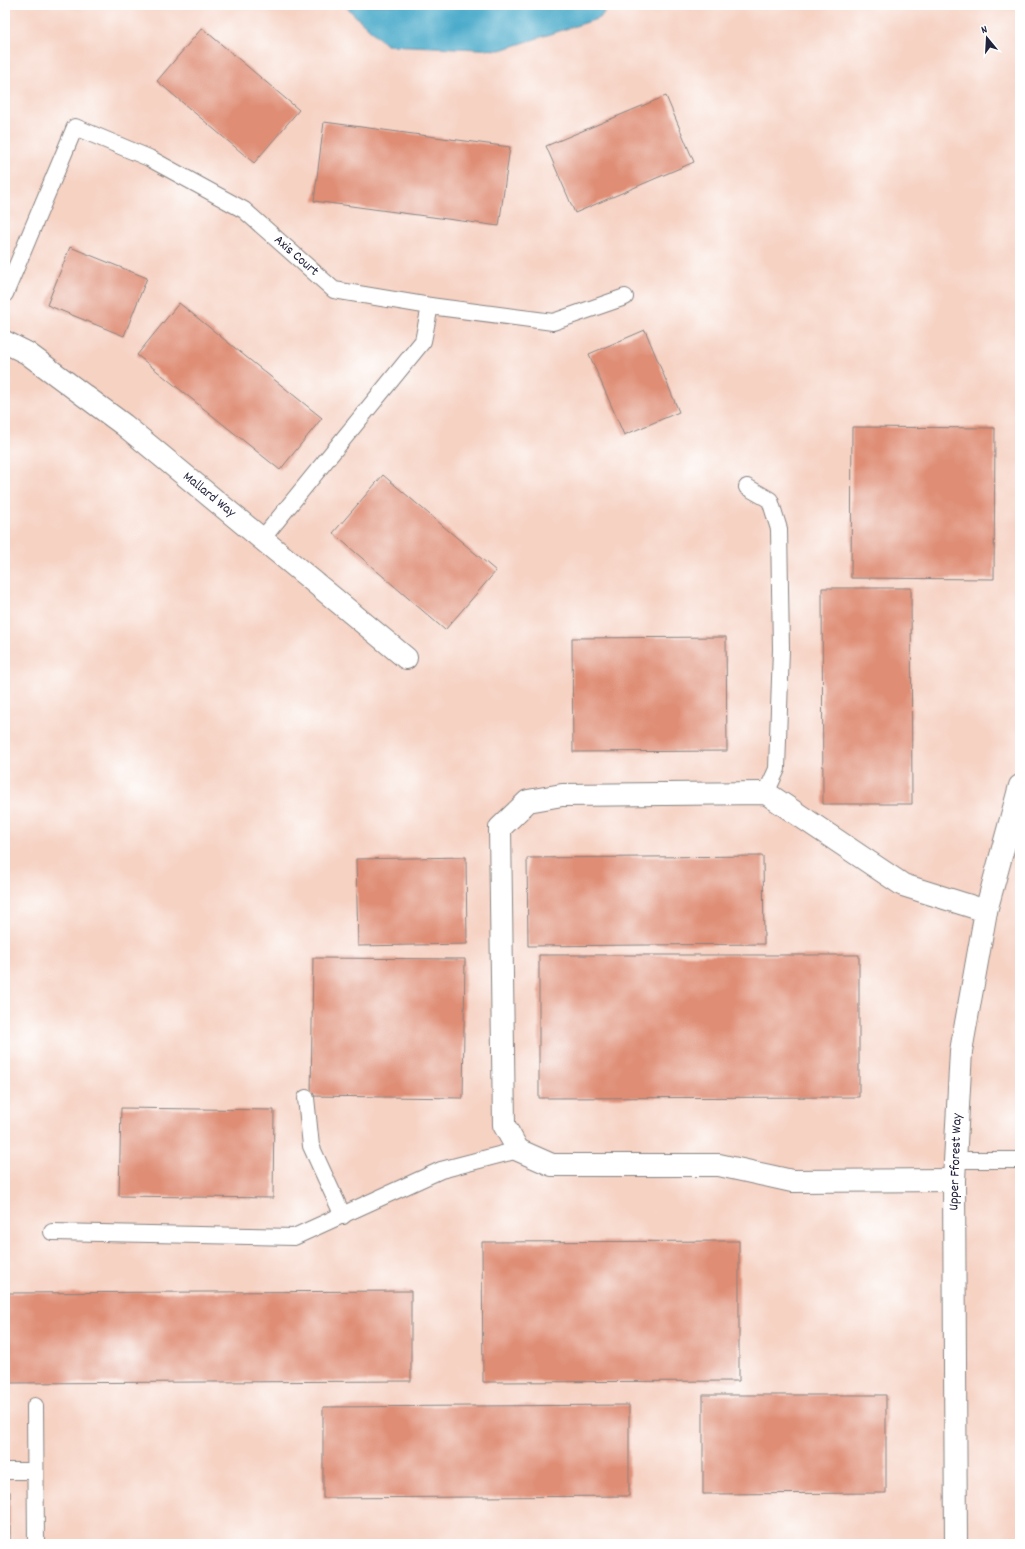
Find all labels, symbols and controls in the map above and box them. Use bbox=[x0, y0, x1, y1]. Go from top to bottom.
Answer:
north arrow bbox=[967, 18, 1007, 58]
text: N bbox=[979, 22, 990, 39]
street label: Axis Court bbox=[269, 231, 323, 281]
street label: Mallard Way bbox=[178, 467, 240, 523]
street label: Upper Fforest Way bbox=[944, 1113, 968, 1211]

